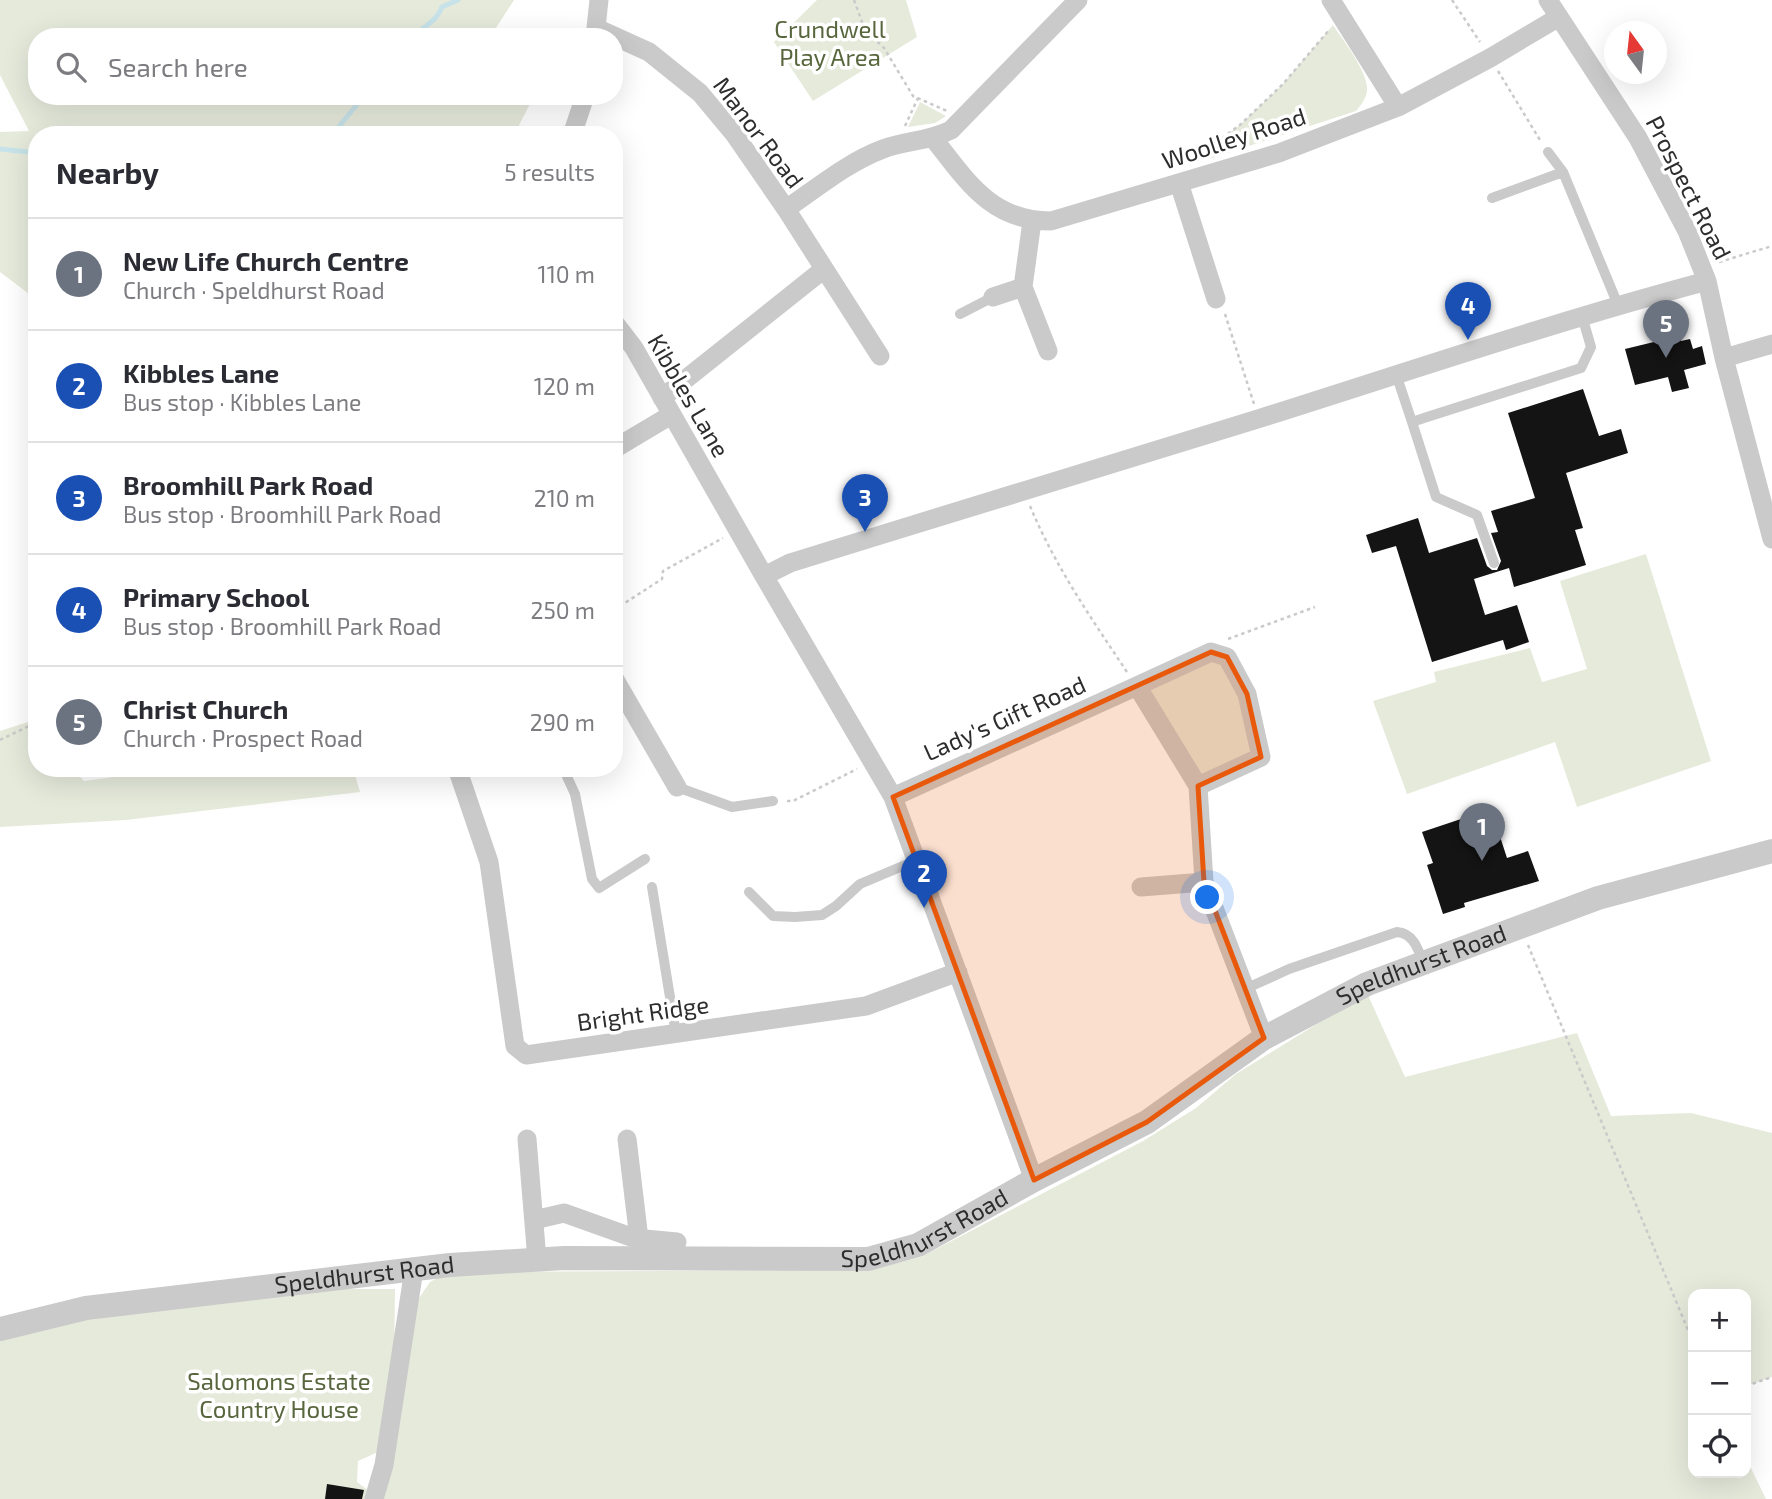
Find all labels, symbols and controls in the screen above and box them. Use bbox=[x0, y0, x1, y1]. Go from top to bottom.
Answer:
park label: Crundwell Play Area bbox=[774, 14, 886, 71]
north arrow bbox=[1604, 21, 1667, 84]
search box bbox=[28, 28, 623, 105]
icon: search bbox=[52, 48, 90, 86]
text: Search here bbox=[108, 51, 248, 82]
street label: Manor Road bbox=[708, 71, 810, 193]
street label: Woolley Road bbox=[1158, 101, 1309, 174]
street label: Prospect Road bbox=[1641, 111, 1738, 264]
text: Nearby bbox=[56, 154, 159, 190]
text: 5 results bbox=[504, 158, 595, 186]
text: New Life Church Centre bbox=[123, 245, 409, 276]
text: 1 bbox=[74, 260, 84, 288]
text: 110 m bbox=[538, 260, 595, 288]
text: Church · Speldhurst Road bbox=[123, 276, 385, 304]
pin: 4 bbox=[1445, 282, 1491, 340]
pin: 5 bbox=[1643, 300, 1689, 358]
street label: Kibbles Lane bbox=[642, 329, 736, 462]
text: Kibbles Lane bbox=[123, 357, 279, 388]
text: 2 bbox=[72, 372, 86, 400]
text: 120 m bbox=[534, 372, 595, 400]
text: Bus stop · Kibbles Lane bbox=[123, 388, 361, 416]
text: Broomhill Park Road bbox=[123, 469, 373, 500]
pin: 3 bbox=[842, 474, 888, 532]
text: 3 bbox=[72, 484, 86, 512]
text: 210 m bbox=[534, 484, 595, 512]
text: Bus stop · Broomhill Park Road bbox=[123, 500, 441, 528]
text: Primary School bbox=[123, 581, 309, 612]
text: 4 bbox=[72, 596, 86, 624]
text: 250 m bbox=[531, 596, 595, 624]
text: Bus stop · Broomhill Park Road bbox=[123, 612, 441, 640]
street label: Lady's Gift Road bbox=[919, 669, 1090, 766]
text: Christ Church bbox=[123, 693, 288, 724]
text: 5 bbox=[73, 708, 85, 736]
text: 290 m bbox=[530, 708, 595, 736]
text: Church · Prospect Road bbox=[123, 724, 363, 752]
pin: 1 bbox=[1459, 803, 1505, 861]
pin: 2 bbox=[901, 850, 947, 908]
your location bbox=[1190, 880, 1224, 914]
street label: Speldhurst Road bbox=[1331, 917, 1510, 1011]
street label: Bright Ridge bbox=[575, 989, 711, 1036]
street label: Speldhurst Road bbox=[840, 1182, 1013, 1272]
street label: Speldhurst Road bbox=[273, 1249, 456, 1299]
map controls bbox=[1688, 1289, 1751, 1478]
button: + bbox=[1688, 1289, 1751, 1352]
button: − bbox=[1688, 1352, 1751, 1415]
park label: Salomons Estate Country House bbox=[187, 1366, 371, 1423]
button: locate bbox=[1688, 1415, 1751, 1478]

